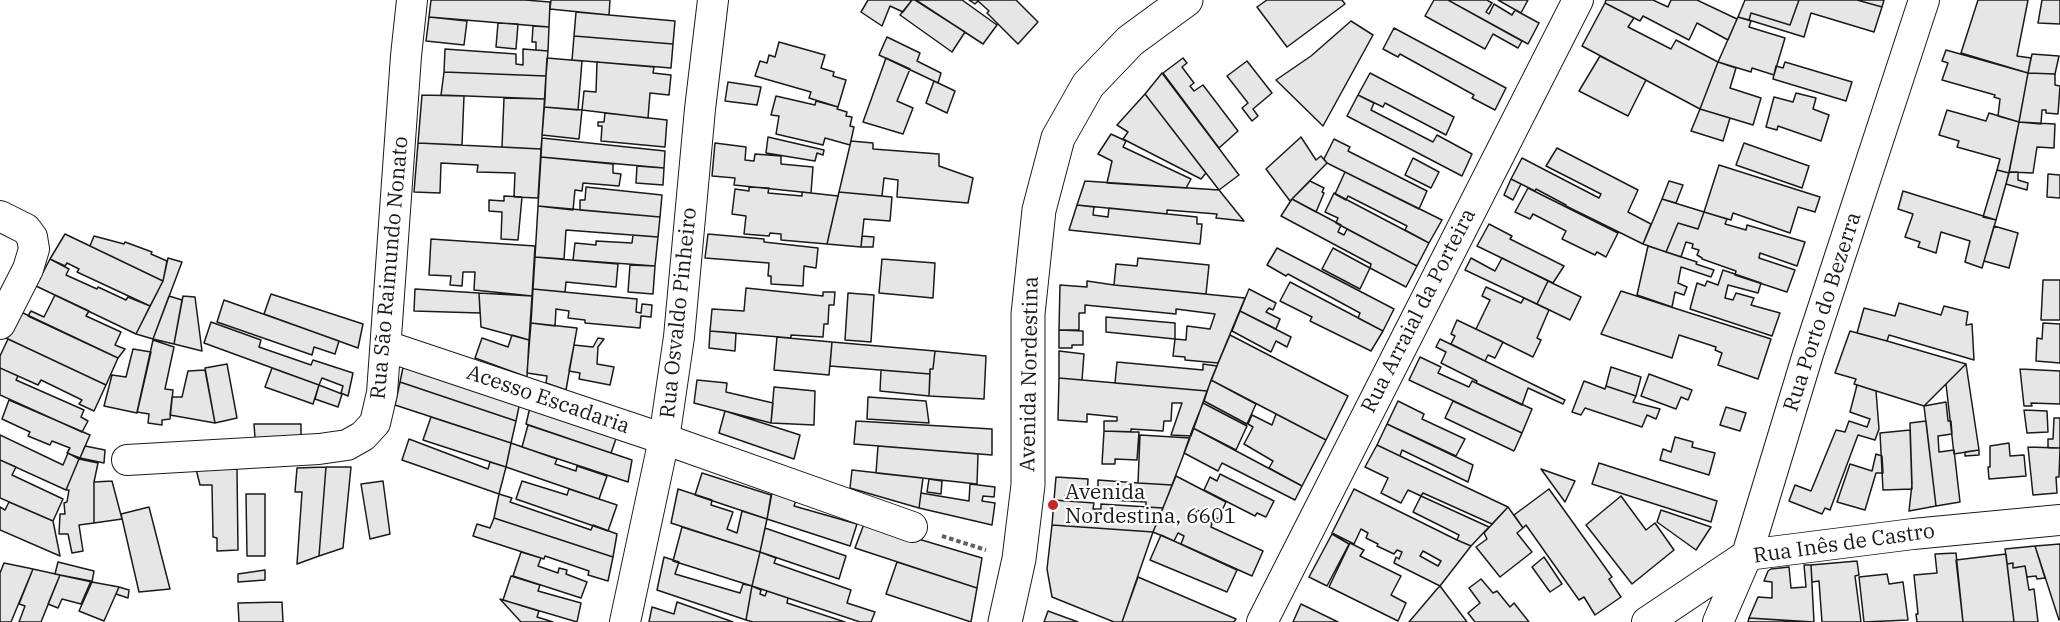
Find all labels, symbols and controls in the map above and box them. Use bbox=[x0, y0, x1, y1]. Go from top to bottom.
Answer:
street label: Rua São Raimundo Nonato bbox=[366, 135, 414, 401]
street label: Rua Arraial da Porteira bbox=[1356, 204, 1482, 418]
street label: Rua Osvaldo Pinheiro bbox=[655, 206, 703, 420]
street label: Rua Porto do Bezerra bbox=[1779, 209, 1867, 415]
street label: Avenida Nordestina bbox=[1016, 276, 1044, 472]
street label: Acesso Escadaria bbox=[463, 360, 633, 440]
place label: Avenida Nordestina, 6601 bbox=[1065, 480, 1236, 530]
marker: Avenida Nordestina, 6601 bbox=[1046, 498, 1060, 512]
street label: Rua Inês de Castro bbox=[1752, 519, 1936, 569]

